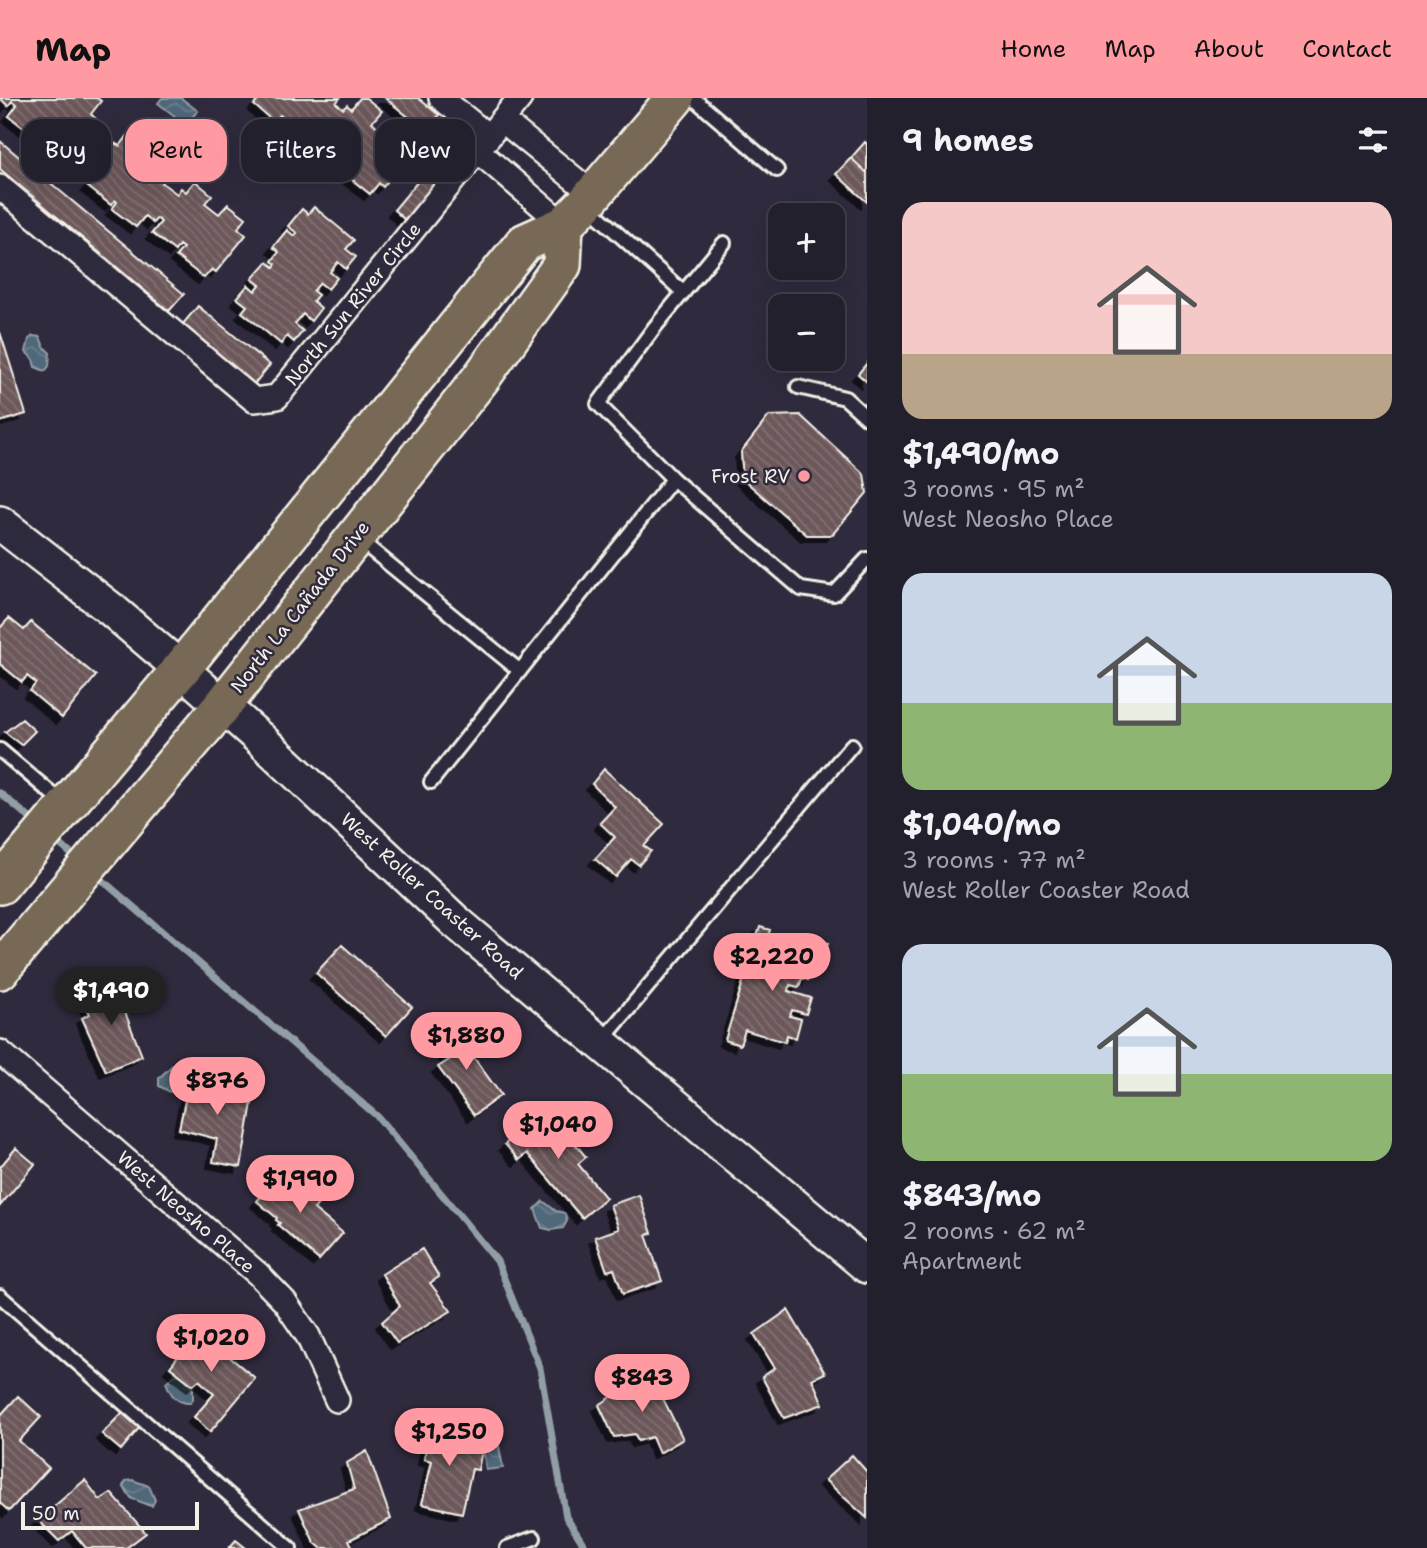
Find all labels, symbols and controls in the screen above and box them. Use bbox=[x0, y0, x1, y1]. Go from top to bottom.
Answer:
text: Map bbox=[35, 27, 111, 72]
text: Home bbox=[1000, 33, 1066, 65]
text: Map bbox=[1104, 33, 1156, 65]
text: About bbox=[1194, 33, 1264, 65]
text: Contact bbox=[1302, 33, 1392, 65]
chip: Buy bbox=[21, 119, 111, 182]
chip: Rent bbox=[125, 119, 227, 182]
chip: Filters bbox=[241, 119, 361, 182]
chip: New bbox=[375, 119, 475, 182]
text: 9 homes bbox=[902, 120, 1034, 161]
icon: filters bbox=[1354, 121, 1392, 159]
map controls bbox=[768, 203, 845, 371]
button: + bbox=[768, 203, 845, 280]
street label: North Sun River Circle bbox=[279, 217, 427, 391]
icon: home bbox=[1084, 247, 1210, 373]
button: − bbox=[768, 294, 845, 371]
text: $1,490/mo bbox=[902, 433, 1059, 474]
place label: Frost RV bbox=[711, 464, 790, 489]
marker: Frost RV bbox=[796, 468, 812, 484]
text: 3 rooms · 95 m² bbox=[902, 474, 1085, 504]
text: West Neosho Place bbox=[902, 504, 1114, 534]
street label: North La Cañada Drive bbox=[225, 516, 375, 698]
icon: home bbox=[1084, 618, 1210, 744]
text: $1,040/mo bbox=[902, 804, 1061, 845]
street label: West Roller Coaster Road bbox=[335, 807, 529, 985]
text: 3 rooms · 77 m² bbox=[902, 845, 1086, 875]
text: West Roller Coaster Road bbox=[902, 875, 1190, 905]
pin: $2,220 bbox=[715, 934, 829, 993]
text: $2,220 bbox=[730, 941, 814, 971]
pin: $1,490 bbox=[54, 968, 168, 1027]
text: $1,490 bbox=[73, 975, 150, 1005]
icon: home bbox=[1084, 989, 1210, 1115]
pin: $1,880 bbox=[409, 1012, 523, 1072]
text: $1,880 bbox=[427, 1020, 505, 1050]
pin: $876 bbox=[176, 1058, 258, 1117]
text: $876 bbox=[185, 1065, 249, 1095]
pin: $1,040 bbox=[501, 1102, 615, 1161]
text: $1,040 bbox=[519, 1109, 597, 1139]
street label: West Neosho Place bbox=[112, 1145, 260, 1279]
pin: $1,990 bbox=[243, 1156, 357, 1215]
text: $1,990 bbox=[262, 1163, 338, 1193]
text: $843/mo bbox=[902, 1175, 1042, 1216]
text: 2 rooms · 62 m² bbox=[902, 1216, 1086, 1246]
text: Apartment bbox=[902, 1246, 1022, 1276]
pin: $1,020 bbox=[154, 1314, 268, 1374]
text: $1,020 bbox=[172, 1322, 250, 1352]
pin: $843 bbox=[601, 1354, 683, 1414]
text: $843 bbox=[611, 1362, 673, 1392]
pin: $1,250 bbox=[392, 1408, 506, 1468]
text: $1,250 bbox=[411, 1416, 487, 1446]
scale bar bbox=[21, 1499, 200, 1531]
text: 50 m bbox=[32, 1501, 80, 1526]

